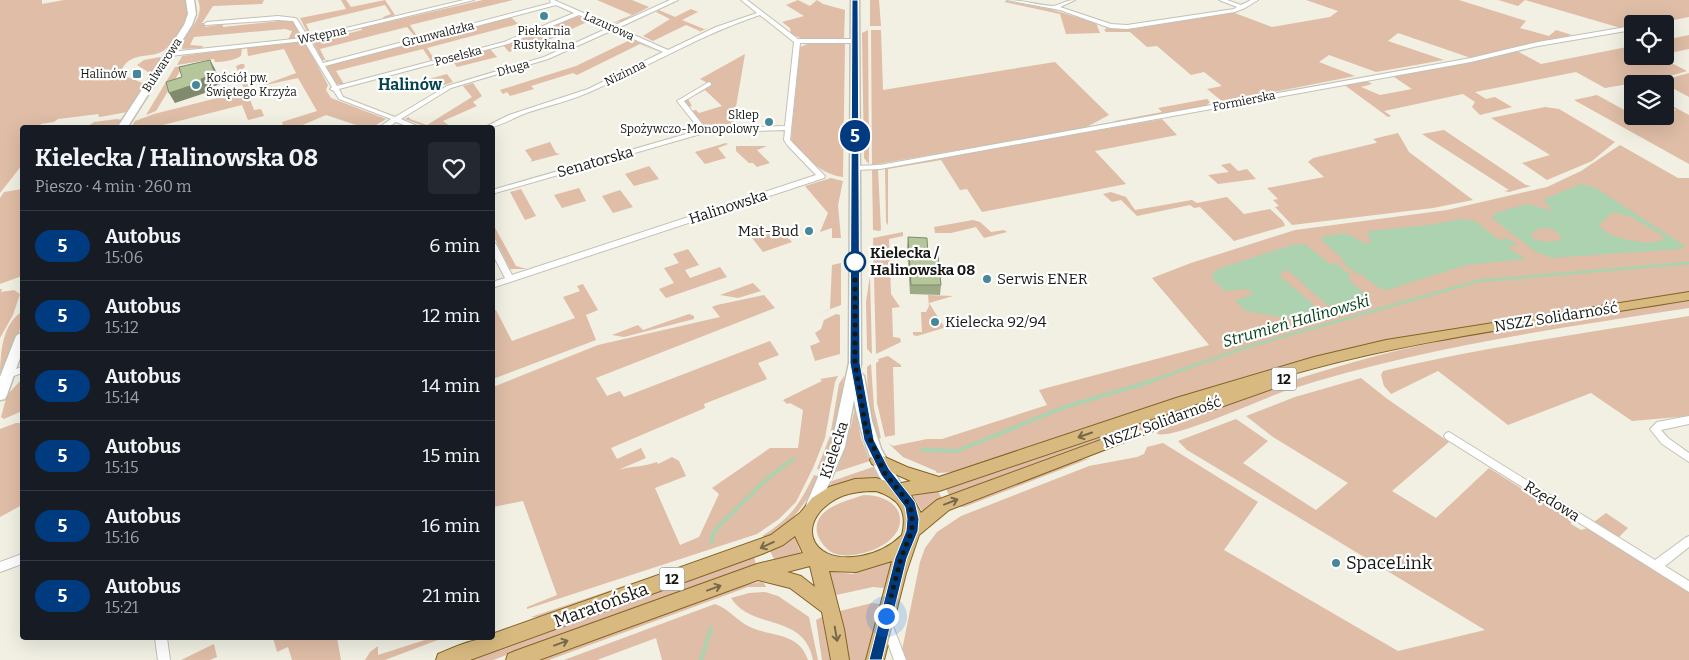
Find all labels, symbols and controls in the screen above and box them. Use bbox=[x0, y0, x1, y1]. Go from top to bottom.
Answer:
street label: Lazurowa bbox=[582, 9, 637, 44]
marker: Piekarnia Rustykalna bbox=[538, 10, 550, 22]
map controls bbox=[1624, 15, 1674, 125]
button: locate bbox=[1624, 15, 1674, 65]
street label: Grunwaldzka bbox=[400, 18, 476, 50]
street label: Wstępna bbox=[296, 23, 348, 47]
place label: Piekarnia Rustykalna bbox=[513, 24, 575, 52]
street label: Bulwarowa bbox=[139, 35, 185, 95]
street label: Poselska bbox=[433, 43, 484, 69]
street label: Długa bbox=[495, 57, 531, 79]
street label: Nizinna bbox=[602, 57, 648, 89]
place label: Halinów bbox=[80, 67, 127, 81]
marker: Halinów bbox=[131, 68, 143, 80]
place label: Kościół pw. Świętego Krzyża bbox=[206, 71, 297, 99]
district label: Halinów bbox=[378, 75, 443, 94]
button: layers bbox=[1624, 75, 1674, 125]
marker: Kościół pw. Świętego Krzyża bbox=[190, 79, 202, 91]
street label: Formierska bbox=[1211, 88, 1277, 114]
place label: Sklep Spożywczo-Monopolowy bbox=[620, 108, 760, 136]
marker: Sklep Spożywczo-Monopolowy bbox=[763, 116, 775, 128]
line badge: 5 bbox=[839, 120, 871, 152]
text: 5 bbox=[850, 125, 860, 147]
button: heart bbox=[428, 142, 480, 194]
street label: Senatorska bbox=[555, 143, 635, 181]
text: Kielecka / Halinowska 08 bbox=[35, 144, 318, 172]
text: Pieszo · 4 min · 260 m bbox=[35, 177, 192, 196]
street label: Halinowska bbox=[686, 186, 770, 228]
place label: Mat-Bud bbox=[738, 222, 799, 240]
text: Autobus bbox=[105, 225, 181, 248]
marker: Mat-Bud bbox=[803, 225, 815, 237]
text: 6 min bbox=[429, 234, 480, 257]
text: 5 bbox=[58, 235, 67, 257]
place label: Kielecka / Halinowska 08 bbox=[870, 244, 975, 279]
text: 15:06 bbox=[105, 248, 143, 267]
marker: Kielecka / Halinowska 08 bbox=[844, 251, 866, 273]
place label: Serwis ENER bbox=[997, 270, 1088, 288]
marker: Serwis ENER bbox=[981, 273, 993, 285]
water label: Strumień Halinowski bbox=[1220, 291, 1372, 351]
text: Autobus bbox=[105, 295, 181, 318]
street label: NSZZ Solidarność bbox=[1493, 298, 1619, 336]
text: 12 min bbox=[422, 304, 480, 327]
text: 5 bbox=[58, 305, 67, 327]
place label: Kielecka 92/94 bbox=[945, 313, 1047, 331]
marker: Kielecka 92/94 bbox=[929, 316, 941, 328]
text: 15:12 bbox=[105, 318, 139, 337]
text: Autobus bbox=[105, 365, 181, 388]
road number: 12 bbox=[1272, 368, 1296, 390]
text: 14 min bbox=[422, 374, 480, 397]
text: 5 bbox=[58, 375, 67, 397]
text: 15:14 bbox=[105, 388, 139, 407]
street label: NSZZ Solidarność bbox=[1100, 392, 1224, 452]
street label: Kielecka bbox=[816, 419, 852, 481]
one-way arrow bbox=[1078, 431, 1093, 440]
text: Autobus bbox=[105, 435, 181, 458]
text: 15 min bbox=[423, 444, 480, 467]
text: 5 bbox=[58, 445, 67, 467]
text: 15:15 bbox=[105, 458, 138, 477]
street label: Rzędowa bbox=[1521, 477, 1583, 525]
one-way arrow bbox=[943, 497, 958, 506]
text: Autobus bbox=[105, 505, 181, 528]
text: 16 min bbox=[422, 514, 480, 537]
text: 5 bbox=[58, 515, 67, 537]
text: 15:16 bbox=[105, 528, 139, 547]
one-way arrow bbox=[759, 540, 774, 550]
place label: SpaceLink bbox=[1346, 552, 1433, 574]
marker: SpaceLink bbox=[1330, 557, 1342, 569]
road number: 12 bbox=[660, 568, 684, 590]
text: Autobus bbox=[105, 575, 181, 598]
street label: Maratońska bbox=[551, 578, 651, 632]
one-way arrow bbox=[706, 583, 721, 592]
text: 21 min bbox=[422, 584, 480, 607]
text: 5 bbox=[58, 585, 67, 607]
text: 15:21 bbox=[105, 598, 139, 617]
your location bbox=[874, 604, 899, 629]
one-way arrow bbox=[831, 625, 841, 641]
one-way arrow bbox=[553, 638, 568, 647]

